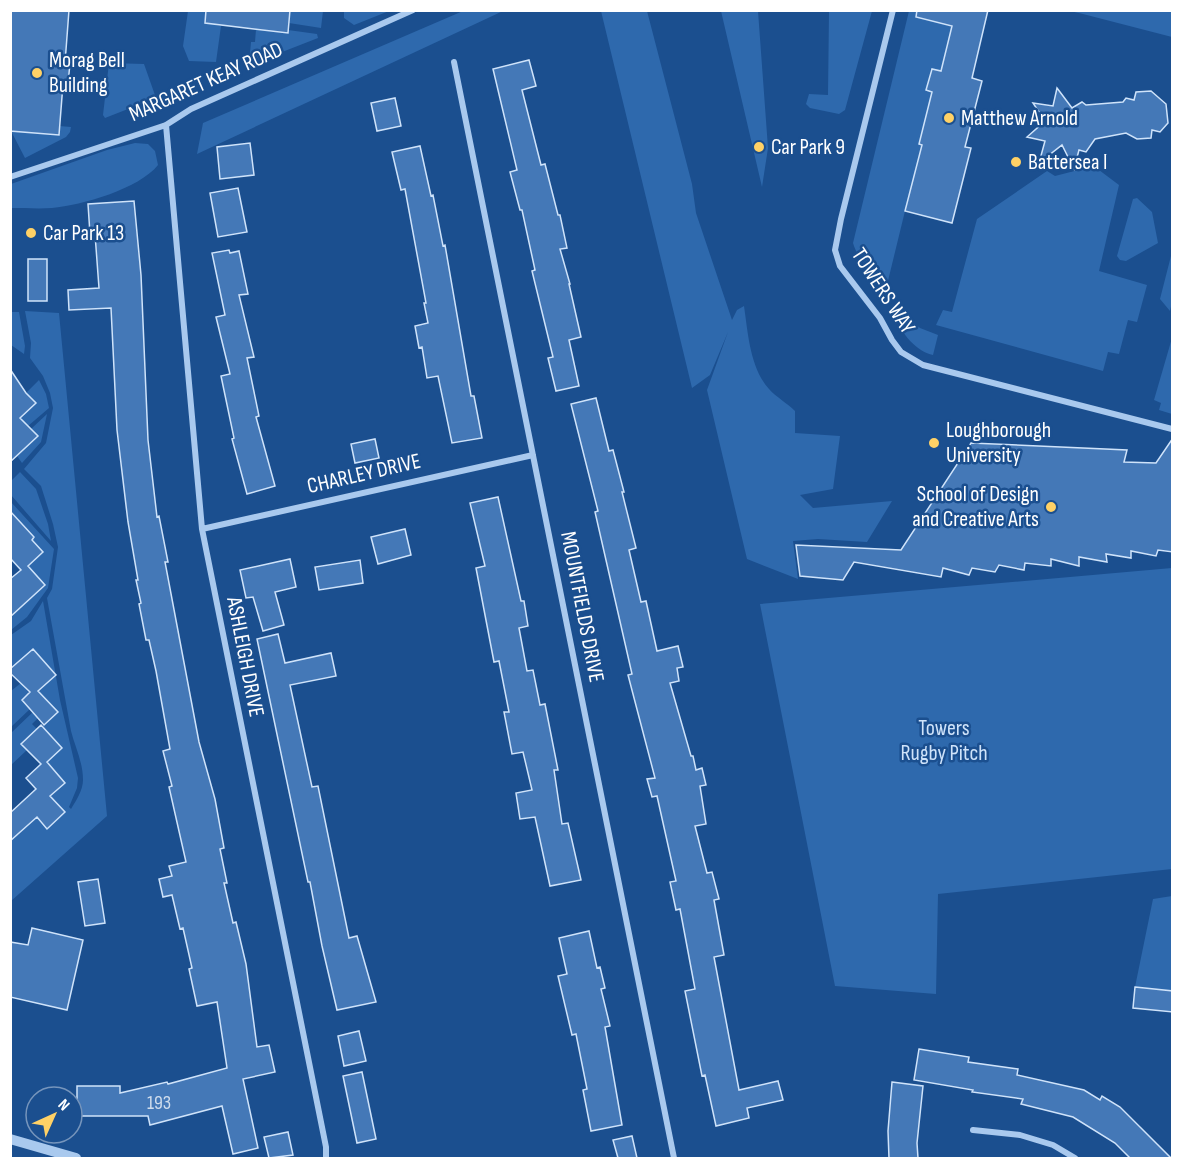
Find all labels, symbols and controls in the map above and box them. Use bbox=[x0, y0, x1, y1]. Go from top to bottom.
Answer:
street label: MARGARET KEAY ROAD bbox=[125, 36, 287, 128]
place label: Morag Bell Building bbox=[49, 47, 125, 99]
marker: Morag Bell Building bbox=[30, 66, 44, 80]
place label: Matthew Arnold bbox=[961, 105, 1078, 132]
marker: Matthew Arnold bbox=[942, 111, 956, 125]
place label: Car Park 9 bbox=[771, 134, 845, 161]
marker: Car Park 9 bbox=[752, 140, 766, 154]
place label: Battersea I bbox=[1028, 149, 1108, 176]
marker: Battersea I bbox=[1009, 155, 1023, 169]
place label: Car Park 13 bbox=[43, 220, 124, 247]
marker: Car Park 13 bbox=[24, 226, 38, 240]
street label: TOWERS WAY bbox=[845, 243, 921, 339]
place label: Loughborough University bbox=[946, 417, 1051, 469]
marker: Loughborough University bbox=[927, 436, 941, 450]
street label: CHARLEY DRIVE bbox=[305, 448, 423, 500]
place label: School of Design and Creative Arts bbox=[912, 481, 1039, 533]
marker: School of Design and Creative Arts bbox=[1044, 500, 1058, 514]
street label: MOUNTFIELDS DRIVE bbox=[554, 529, 610, 685]
street label: ASHLEIGH DRIVE bbox=[220, 594, 270, 719]
park label: Towers Rugby Pitch bbox=[900, 715, 988, 767]
north arrow bbox=[24, 1085, 84, 1145]
house number: 193 bbox=[147, 1091, 171, 1115]
text: N bbox=[54, 1096, 73, 1115]

